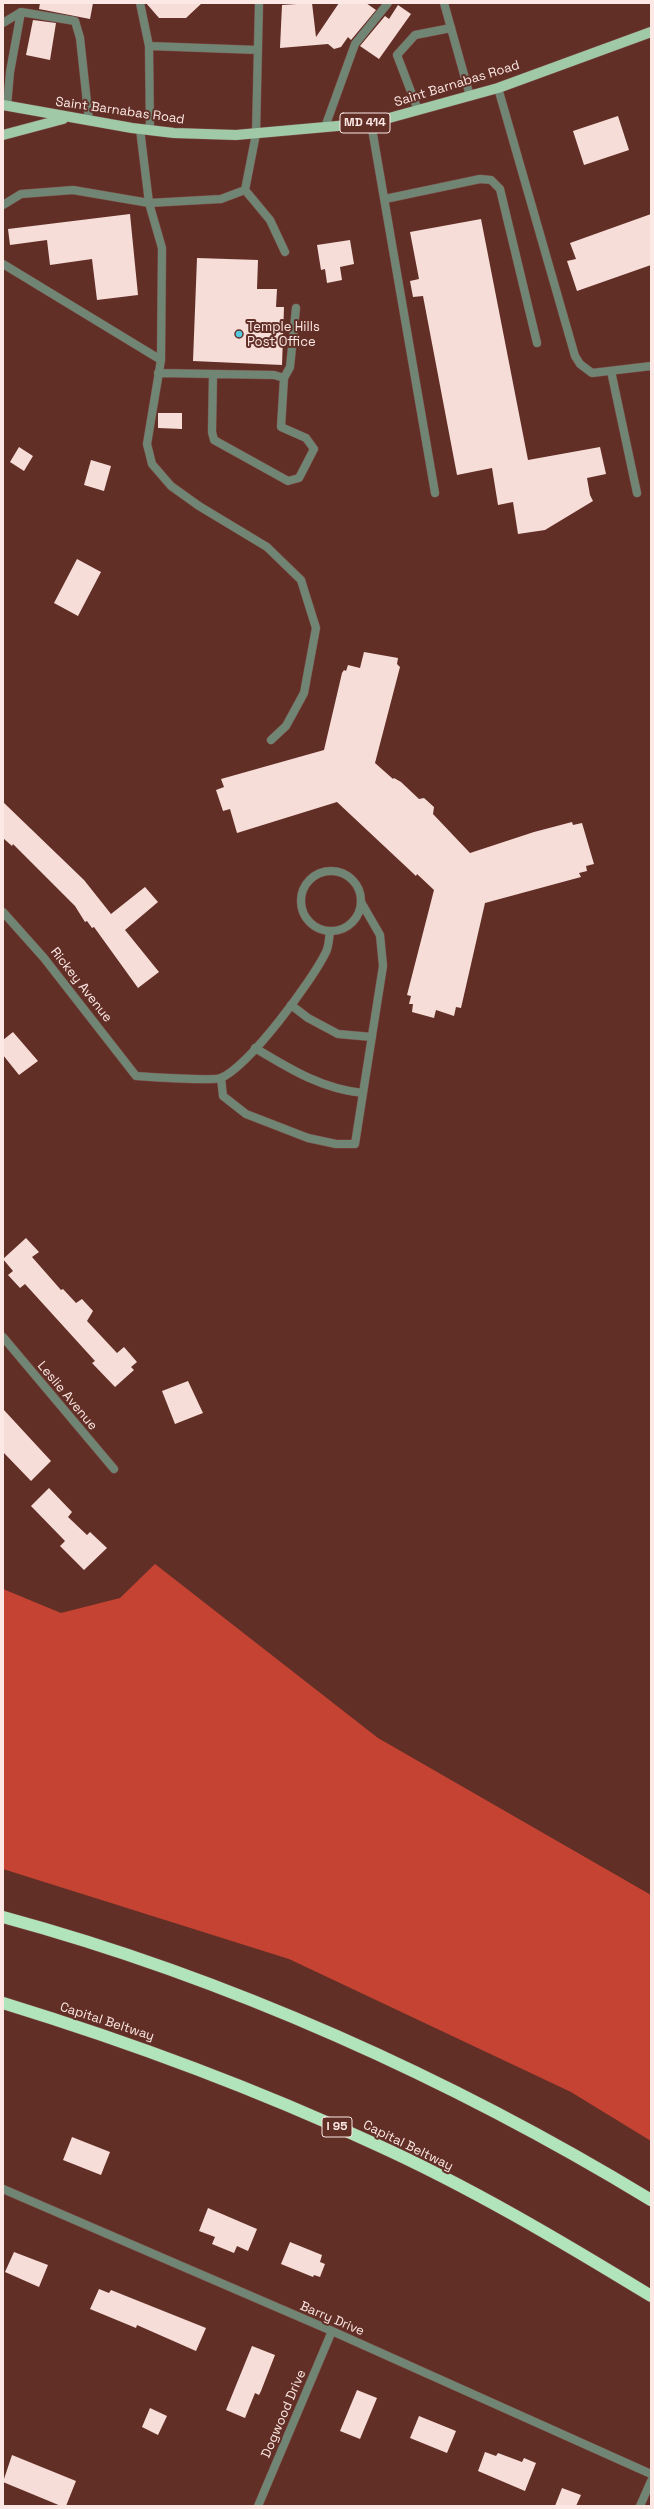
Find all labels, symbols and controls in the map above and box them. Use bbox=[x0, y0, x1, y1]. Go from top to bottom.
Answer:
street label: Saint Barnabas Road bbox=[393, 58, 521, 110]
street label: Saint Barnabas Road bbox=[55, 94, 185, 128]
road number: MD 414 bbox=[340, 113, 390, 133]
place label: Temple Hills Post Office bbox=[247, 319, 320, 350]
marker: Temple Hills Post Office bbox=[234, 329, 244, 339]
street label: Rickey Avenue bbox=[47, 944, 115, 1026]
street label: Leslie Avenue bbox=[34, 1358, 100, 1434]
street label: Capital Beltway bbox=[58, 1999, 156, 2045]
road number: I 95 bbox=[322, 2117, 352, 2137]
street label: Capital Beltway bbox=[360, 2117, 456, 2175]
street label: Barry Drive bbox=[298, 2298, 366, 2340]
street label: Dogwood Drive bbox=[258, 2368, 310, 2460]

